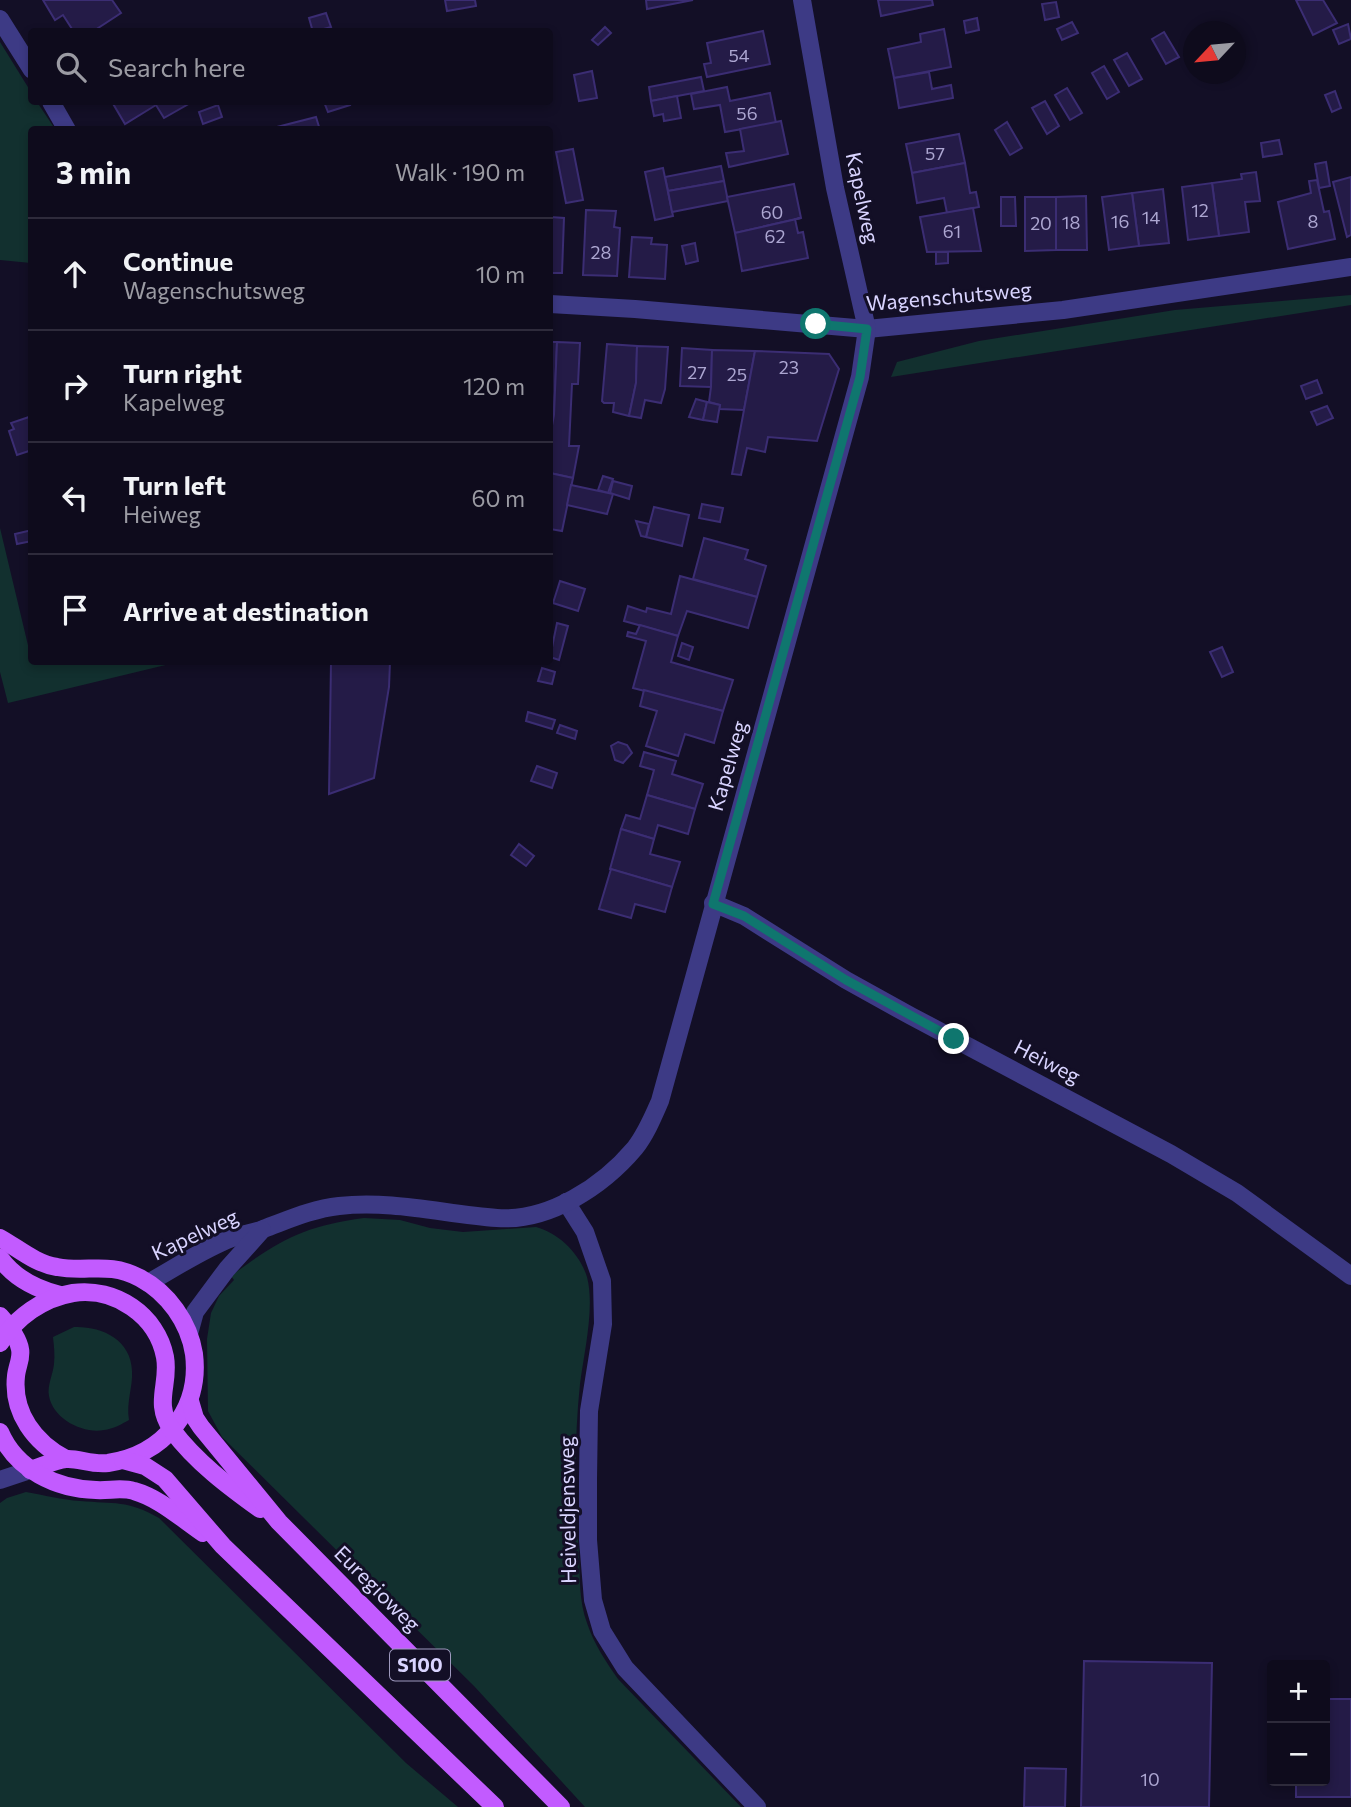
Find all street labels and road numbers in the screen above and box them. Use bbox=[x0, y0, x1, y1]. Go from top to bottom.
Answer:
street label: Kapelweg bbox=[842, 150, 885, 246]
street label: Wagenschutsweg bbox=[865, 276, 1033, 315]
street label: Kapelweg bbox=[702, 718, 751, 814]
street label: Heiweg bbox=[1010, 1033, 1085, 1088]
street label: Kapelweg bbox=[147, 1203, 242, 1265]
street label: Heiveldjensweg bbox=[553, 1436, 580, 1584]
street label: Euregioweg bbox=[330, 1540, 426, 1636]
road number: S100 bbox=[390, 1650, 450, 1680]

